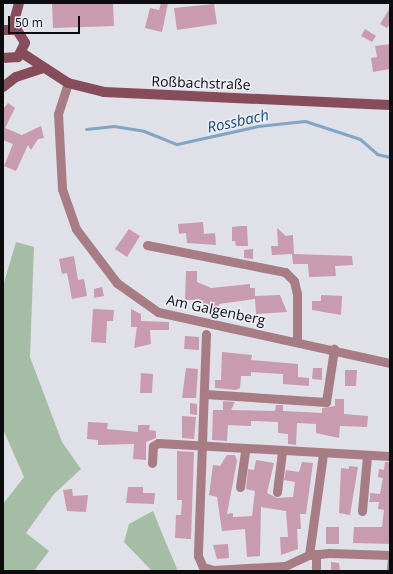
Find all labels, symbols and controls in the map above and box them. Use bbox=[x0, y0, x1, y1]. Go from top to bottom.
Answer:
scale bar bbox=[10, 8, 82, 34]
text: 50 m bbox=[15, 14, 43, 31]
street label: Roßbachstraße bbox=[151, 73, 251, 93]
water label: Rossbach bbox=[206, 106, 270, 136]
street label: Am Galgenberg bbox=[165, 291, 267, 329]

